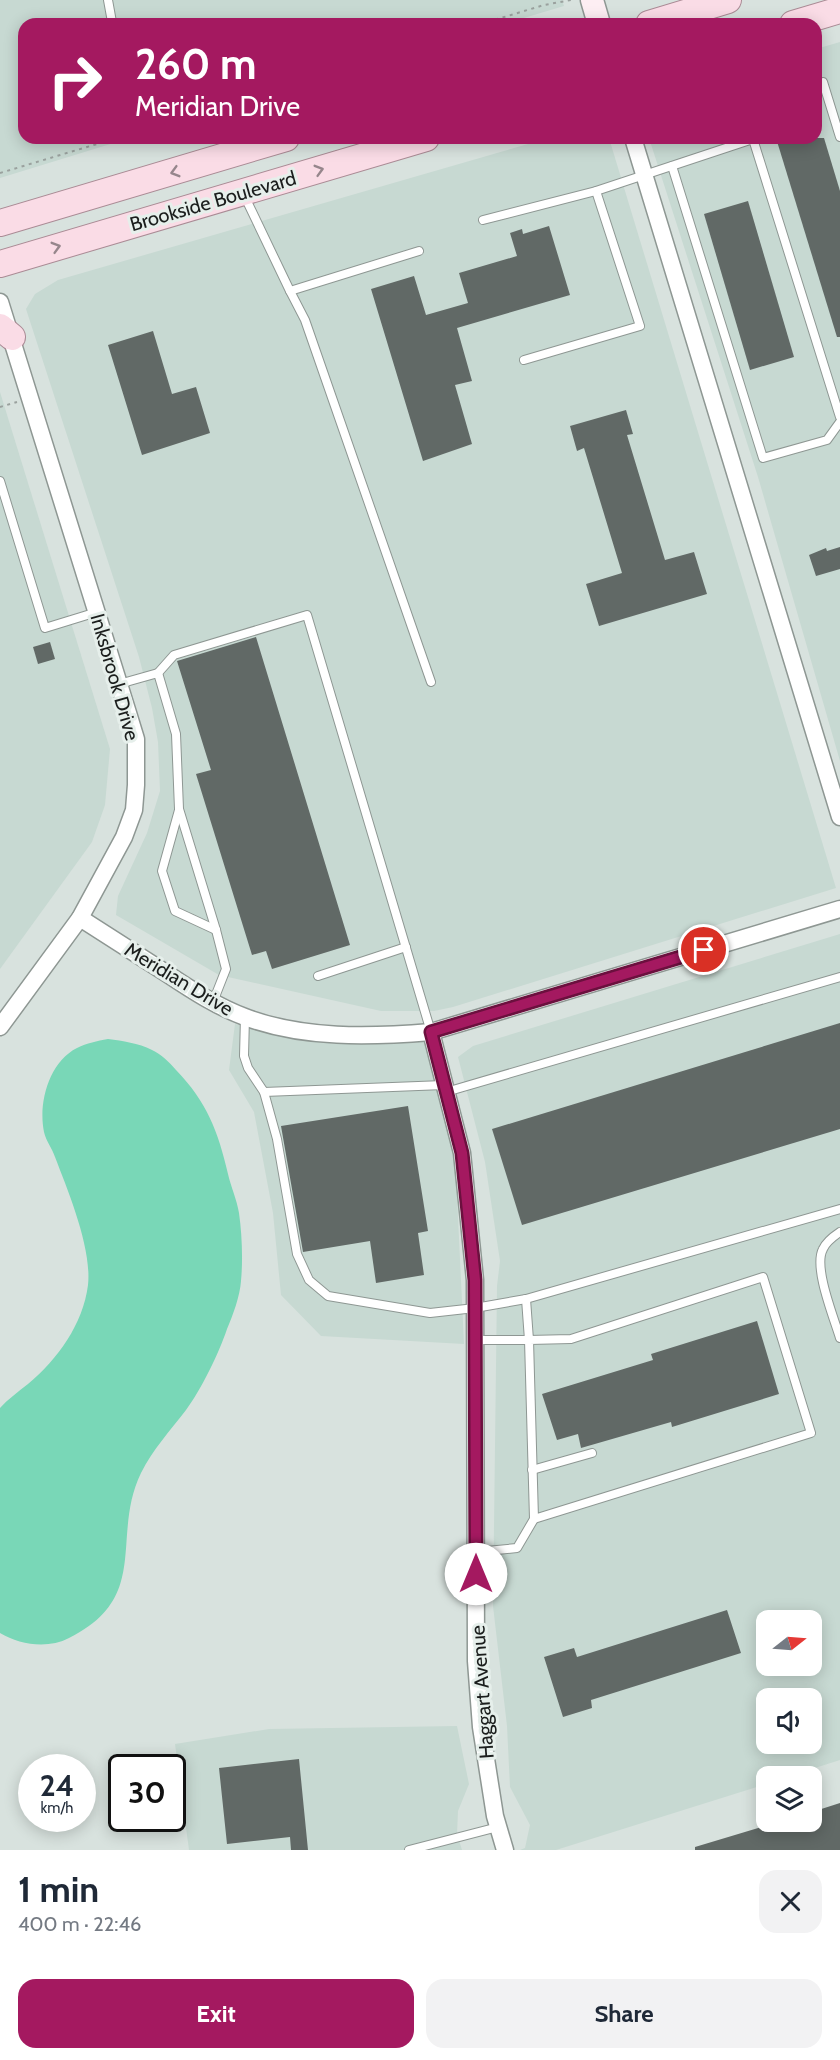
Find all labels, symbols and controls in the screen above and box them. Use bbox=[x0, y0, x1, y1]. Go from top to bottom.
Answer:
text: 260 m bbox=[135, 38, 256, 90]
icon: right bbox=[36, 42, 114, 120]
text: Meridian Drive bbox=[135, 90, 300, 123]
one-way arrow bbox=[170, 165, 181, 177]
one-way arrow bbox=[313, 165, 324, 177]
street label: Brookside Boulevard bbox=[127, 166, 299, 236]
one-way arrow bbox=[50, 242, 61, 254]
street label: Inksbrook Drive bbox=[85, 611, 145, 743]
pin bbox=[678, 924, 729, 975]
icon: arrive bbox=[687, 933, 720, 966]
street label: Meridian Drive bbox=[120, 937, 238, 1021]
position arrow bbox=[444, 1542, 508, 1606]
north arrow bbox=[756, 1610, 822, 1676]
map controls bbox=[756, 1610, 822, 1832]
street label: Haggart Avenue bbox=[465, 1624, 499, 1760]
button: sound bbox=[756, 1688, 822, 1754]
speed limit sign: 30 bbox=[108, 1754, 186, 1832]
button: layers bbox=[756, 1766, 822, 1832]
text: 24 bbox=[40, 1767, 74, 1804]
text: km/h bbox=[41, 1799, 73, 1817]
text: 1 min bbox=[18, 1867, 99, 1911]
button: close bbox=[759, 1870, 822, 1933]
text: 400 m · 22:46 bbox=[18, 1912, 141, 1936]
button: Exit bbox=[18, 1979, 414, 2048]
button: Share bbox=[426, 1979, 822, 2048]

